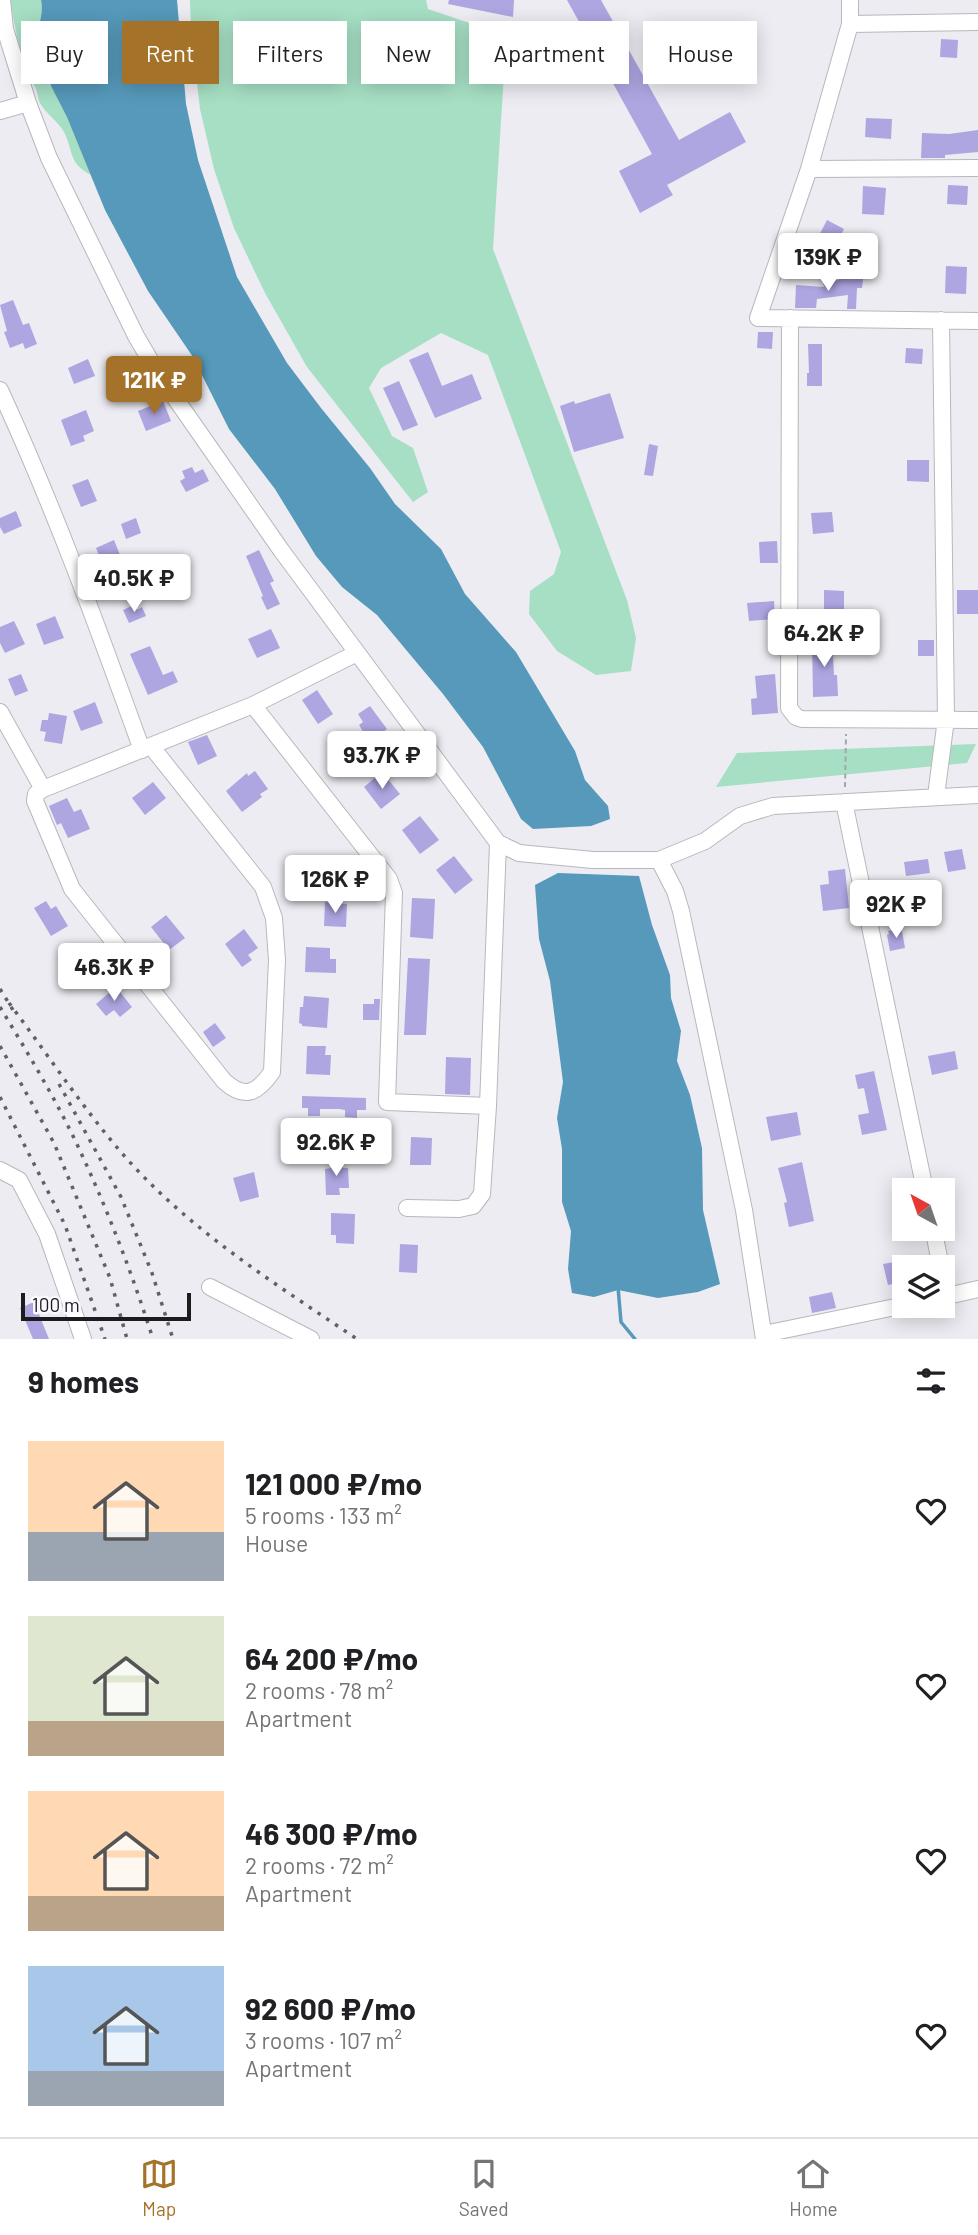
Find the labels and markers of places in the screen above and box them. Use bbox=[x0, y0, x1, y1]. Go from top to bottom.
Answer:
pin: 139K ₽ bbox=[771, 233, 885, 293]
pin: 121K ₽ bbox=[97, 356, 211, 416]
pin: 40.5K ₽ bbox=[69, 554, 199, 614]
pin: 64.2K ₽ bbox=[759, 610, 889, 669]
pin: 93.7K ₽ bbox=[317, 732, 447, 791]
pin: 126K ₽ bbox=[278, 856, 392, 915]
pin: 92K ₽ bbox=[847, 880, 945, 940]
pin: 46.3K ₽ bbox=[49, 944, 179, 1003]
pin: 92.6K ₽ bbox=[271, 1118, 401, 1178]

